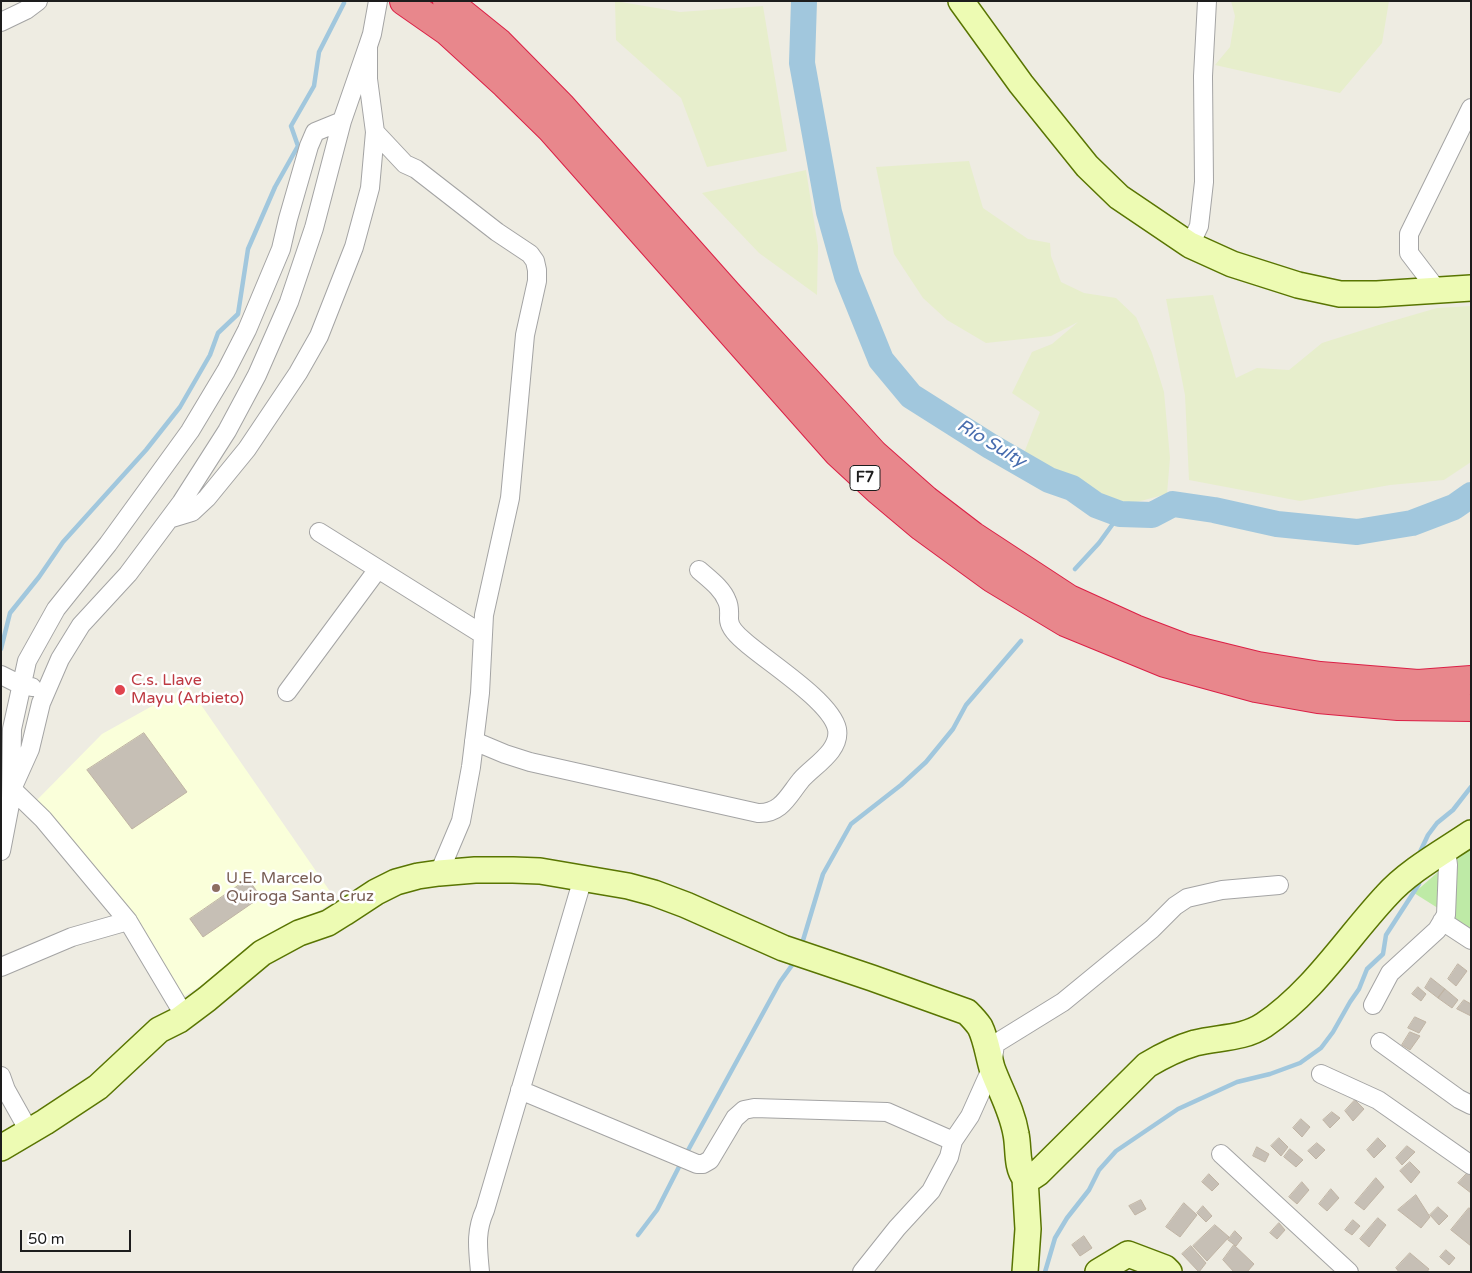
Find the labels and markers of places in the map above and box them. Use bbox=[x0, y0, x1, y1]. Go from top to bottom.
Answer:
place label: C.s. Llave Mayu (Arbieto) bbox=[131, 671, 244, 709]
marker: C.s. Llave Mayu (Arbieto) bbox=[113, 683, 127, 697]
place label: U.E. Marcelo Quiroga Santa Cruz bbox=[226, 869, 374, 907]
marker: U.E. Marcelo Quiroga Santa Cruz bbox=[210, 882, 222, 894]

